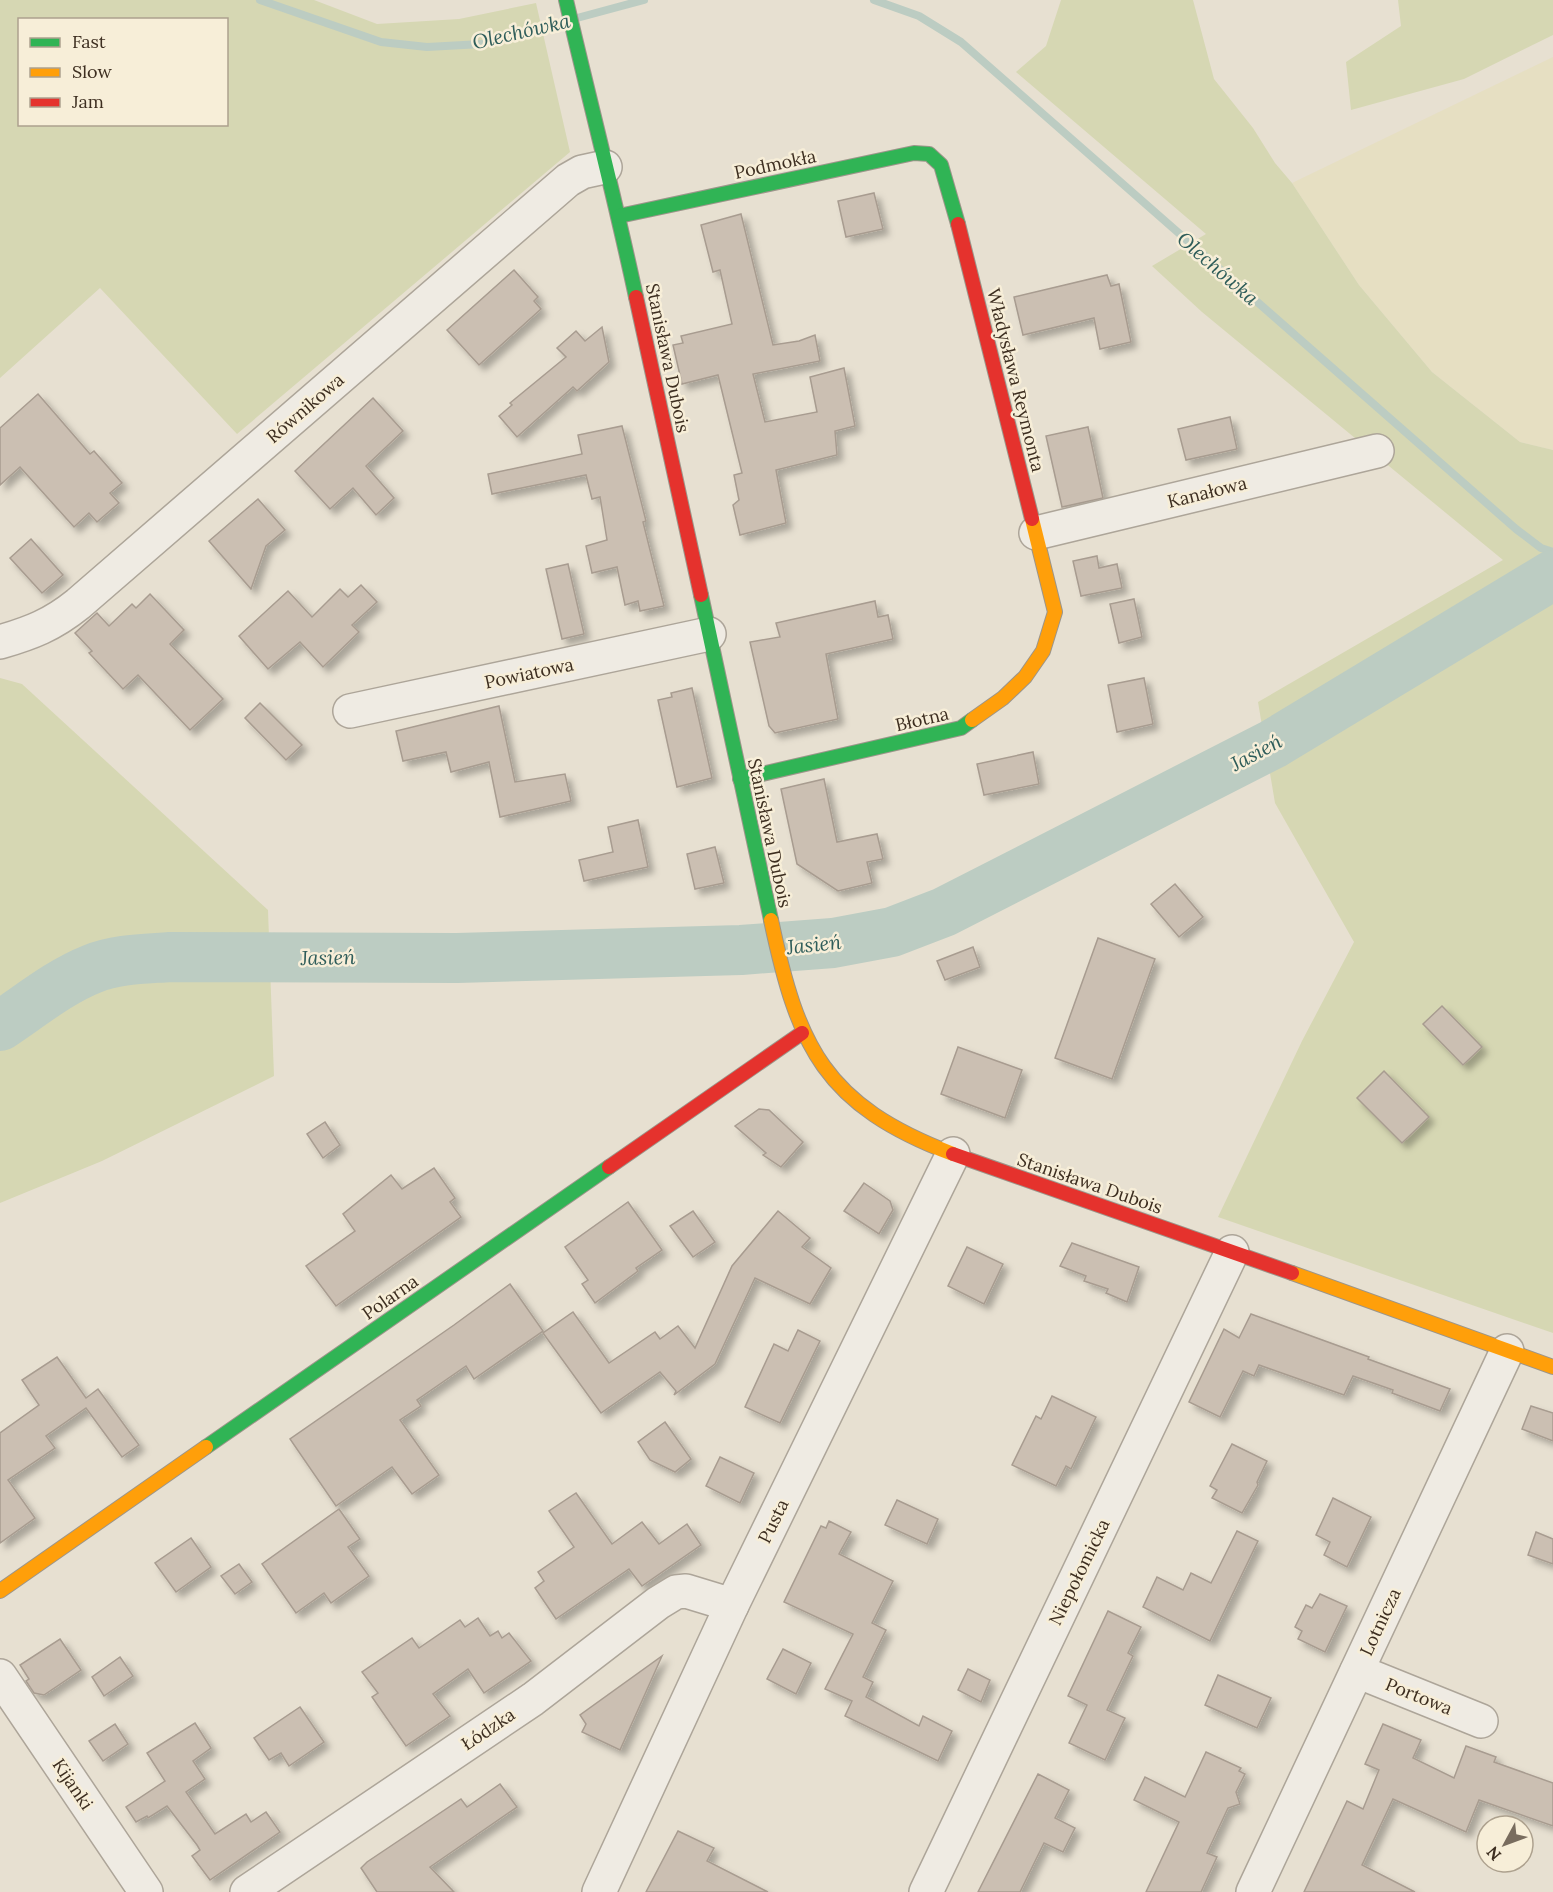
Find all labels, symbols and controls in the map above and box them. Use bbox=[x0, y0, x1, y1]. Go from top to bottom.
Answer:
water label: Olechówka bbox=[470, 8, 572, 54]
legend bbox=[18, 18, 228, 126]
text: Fast bbox=[72, 30, 106, 53]
text: Slow bbox=[72, 60, 112, 83]
text: Jam bbox=[71, 90, 104, 113]
street label: Podmokła bbox=[732, 144, 818, 184]
water label: Olechówka bbox=[1172, 226, 1264, 310]
street label: Stanisława Dubois bbox=[641, 281, 695, 435]
street label: Władysława Reymonta bbox=[982, 286, 1050, 474]
street label: Równikowa bbox=[261, 368, 349, 448]
street label: Kanałowa bbox=[1165, 471, 1249, 513]
street label: Powiatowa bbox=[482, 652, 576, 694]
street label: Błotna bbox=[893, 702, 951, 736]
water label: Jasień bbox=[1225, 728, 1287, 776]
street label: Stanisława Dubois bbox=[743, 756, 797, 910]
water label: Jasień bbox=[784, 929, 843, 959]
water label: Jasień bbox=[299, 944, 356, 970]
street label: Stanisława Dubois bbox=[1014, 1147, 1166, 1219]
street label: Polarna bbox=[357, 1269, 423, 1325]
street label: Pusta bbox=[753, 1495, 793, 1547]
street label: Niepołomicka bbox=[1043, 1515, 1115, 1629]
street label: Lotnicza bbox=[1354, 1585, 1406, 1659]
street label: Portowa bbox=[1382, 1672, 1456, 1720]
street label: Łódzka bbox=[457, 1703, 519, 1755]
street label: Kijanki bbox=[48, 1754, 98, 1814]
north arrow bbox=[1475, 1814, 1535, 1874]
text: N bbox=[1482, 1843, 1505, 1865]

